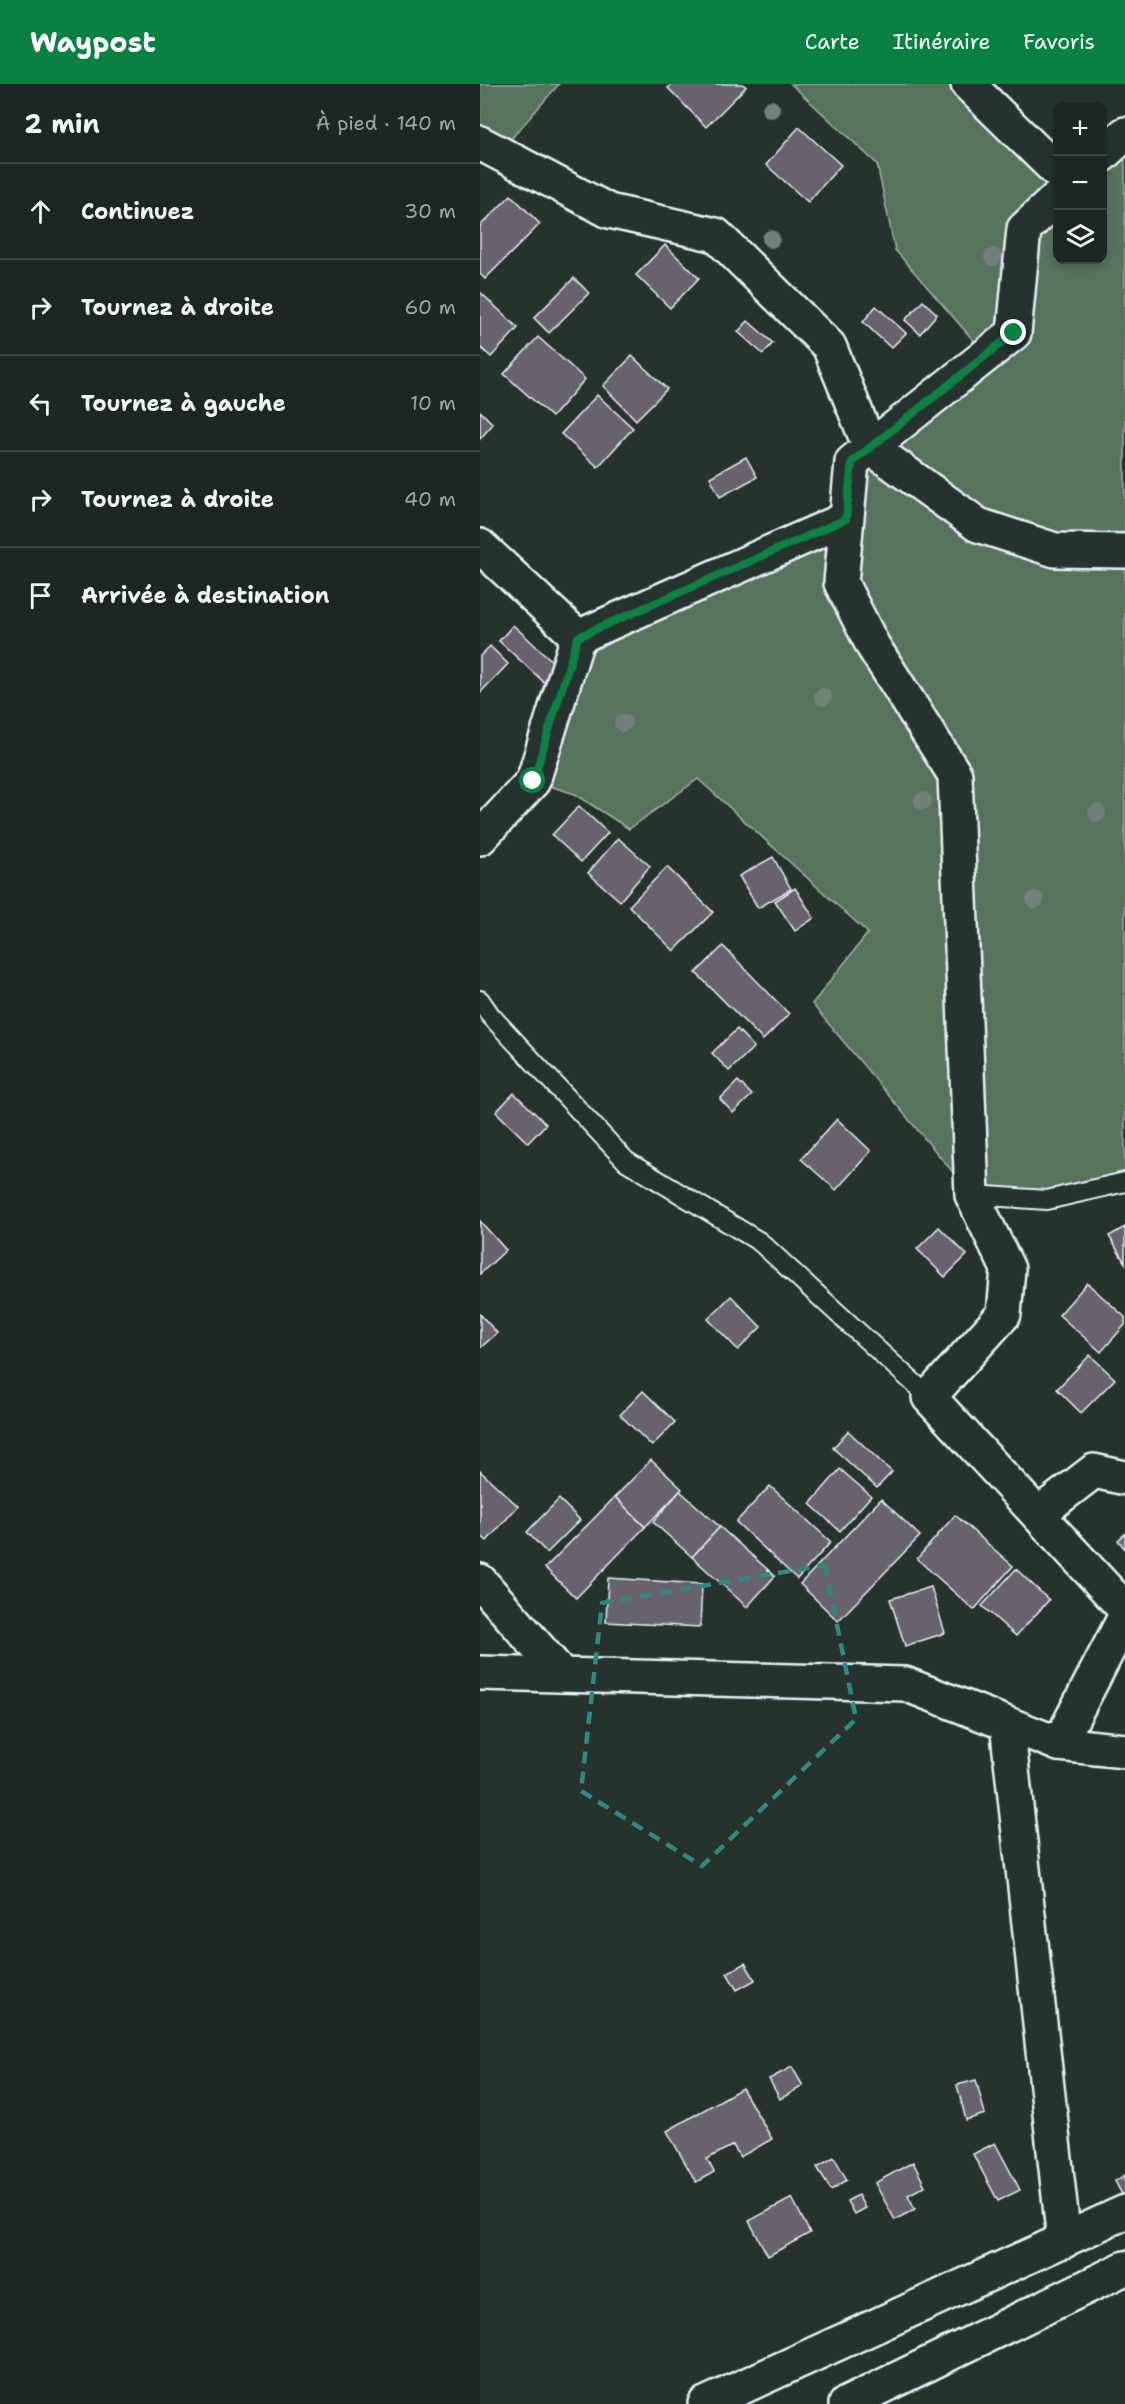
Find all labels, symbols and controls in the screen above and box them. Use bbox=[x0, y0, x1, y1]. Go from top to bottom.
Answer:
text: Waypost bbox=[30, 23, 156, 61]
text: Carte bbox=[805, 28, 860, 56]
text: Itinéraire bbox=[893, 28, 990, 56]
text: Favoris bbox=[1023, 28, 1095, 56]
map controls bbox=[1053, 102, 1107, 264]
button: + bbox=[1053, 102, 1107, 156]
text: 2 min bbox=[24, 106, 100, 141]
text: À pied · 140 m bbox=[316, 110, 456, 136]
button: − bbox=[1053, 156, 1107, 210]
icon: ahead bbox=[24, 195, 57, 228]
text: Continuez bbox=[81, 197, 194, 226]
text: 30 m bbox=[404, 198, 456, 224]
button: layers bbox=[1053, 210, 1107, 264]
icon: right bbox=[24, 291, 57, 324]
text: Tournez à droite bbox=[81, 293, 274, 322]
text: 60 m bbox=[404, 294, 456, 320]
route end bbox=[1000, 319, 1026, 345]
icon: left bbox=[24, 387, 57, 420]
text: Tournez à gauche bbox=[81, 389, 286, 418]
text: 10 m bbox=[410, 390, 456, 416]
icon: right bbox=[24, 483, 57, 516]
text: Tournez à droite bbox=[81, 485, 274, 514]
text: 40 m bbox=[404, 486, 456, 512]
icon: arrive bbox=[24, 579, 57, 612]
text: Arrivée à destination bbox=[81, 581, 329, 610]
route start bbox=[519, 767, 545, 793]

